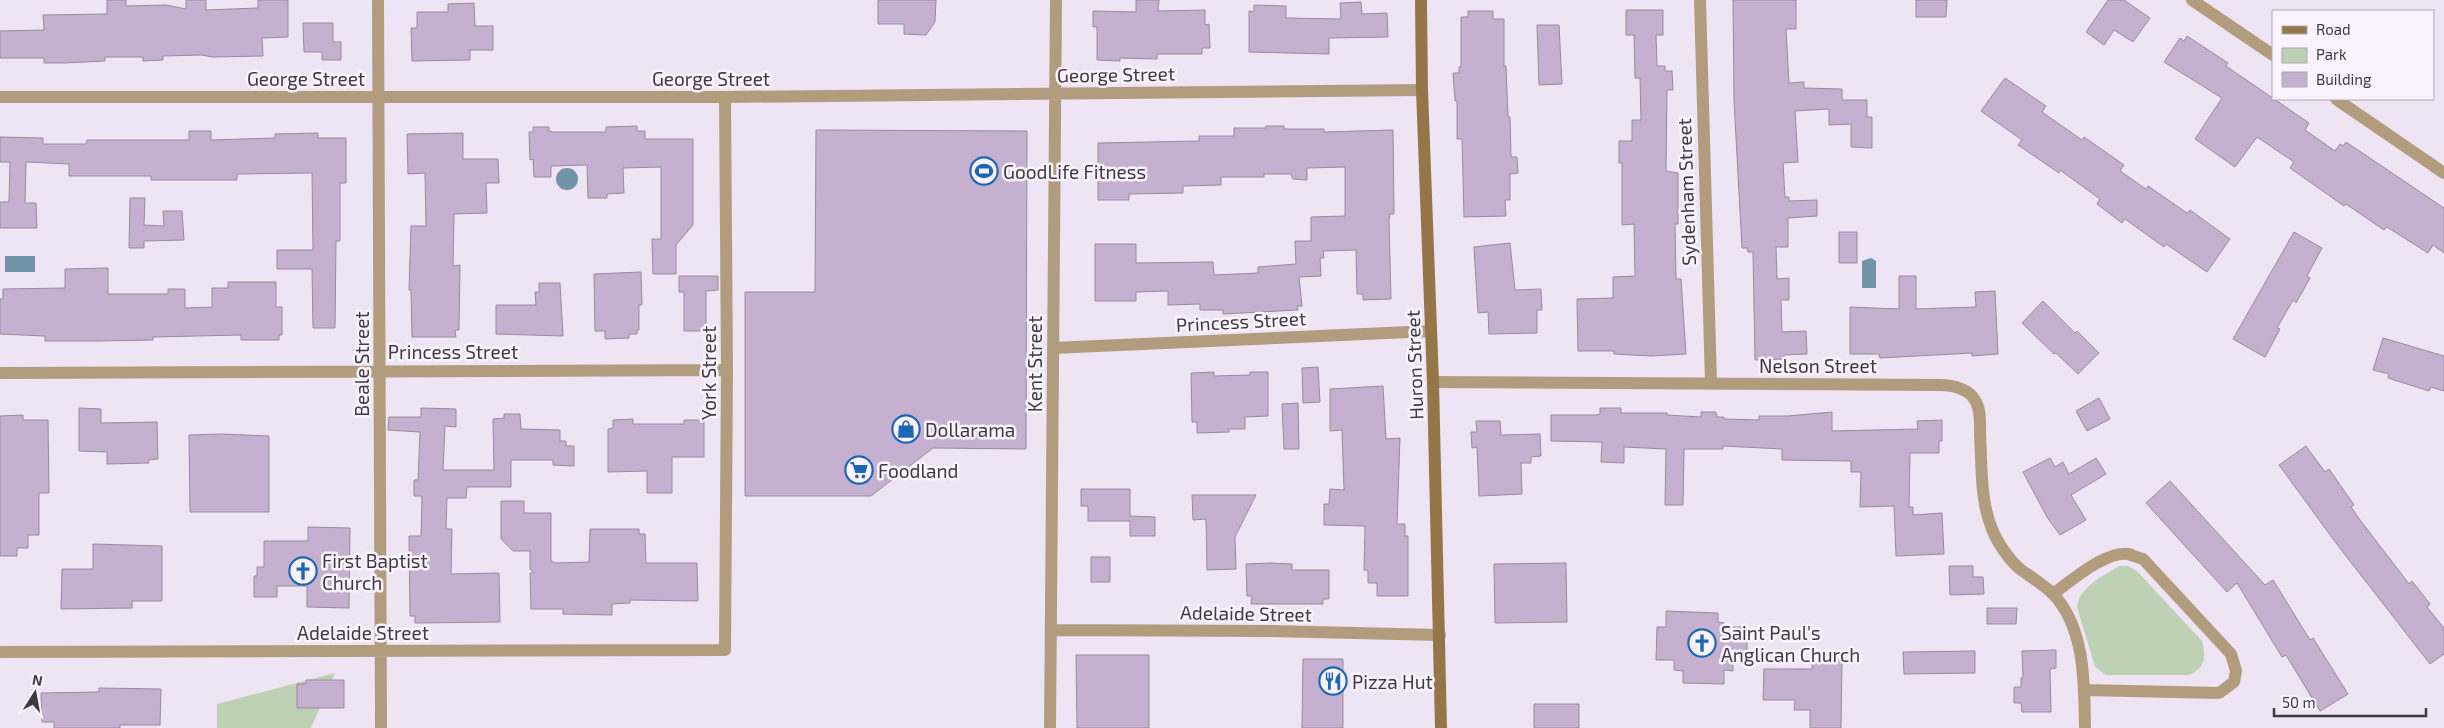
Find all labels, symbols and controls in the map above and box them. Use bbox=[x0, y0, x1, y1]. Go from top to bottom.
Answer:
legend bbox=[2272, 10, 2434, 100]
text: Road bbox=[2316, 20, 2351, 38]
text: Park bbox=[2316, 45, 2347, 63]
street label: George Street bbox=[1057, 61, 1175, 87]
street label: George Street bbox=[247, 67, 365, 90]
street label: George Street bbox=[652, 67, 770, 90]
text: Building bbox=[2316, 70, 2372, 88]
street label: Sydenham Street bbox=[1672, 118, 1700, 266]
sports icon: GoodLife Fitness bbox=[969, 156, 999, 186]
place label: GoodLife Fitness bbox=[1003, 160, 1146, 183]
street label: Princess Street bbox=[1175, 306, 1307, 336]
street label: Huron Street bbox=[1401, 310, 1427, 420]
street label: Beale Street bbox=[350, 311, 373, 417]
street label: Kent Street bbox=[1023, 316, 1046, 412]
street label: York Street bbox=[697, 326, 720, 420]
street label: Princess Street bbox=[388, 340, 518, 363]
street label: Nelson Street bbox=[1759, 354, 1877, 377]
shop icon: Dollarama bbox=[891, 414, 921, 444]
place label: Dollarama bbox=[925, 418, 1015, 441]
supermarket icon: Foodland bbox=[844, 455, 874, 485]
place label: Foodland bbox=[878, 459, 958, 482]
place label: First Baptist Church bbox=[322, 549, 428, 594]
church icon: First Baptist Church bbox=[288, 556, 318, 586]
street label: Adelaide Street bbox=[1180, 600, 1312, 626]
street label: Adelaide Street bbox=[297, 621, 429, 644]
place label: Saint Paul's Anglican Church bbox=[1721, 621, 1860, 666]
church icon: Saint Paul's Anglican Church bbox=[1687, 628, 1717, 658]
restaurant icon: Pizza Hut bbox=[1318, 666, 1348, 696]
north arrow bbox=[10, 668, 60, 718]
text: N bbox=[31, 670, 44, 689]
place label: Pizza Hut bbox=[1352, 670, 1433, 693]
scale bar bbox=[2274, 686, 2426, 718]
text: 50 m bbox=[2282, 693, 2316, 711]

